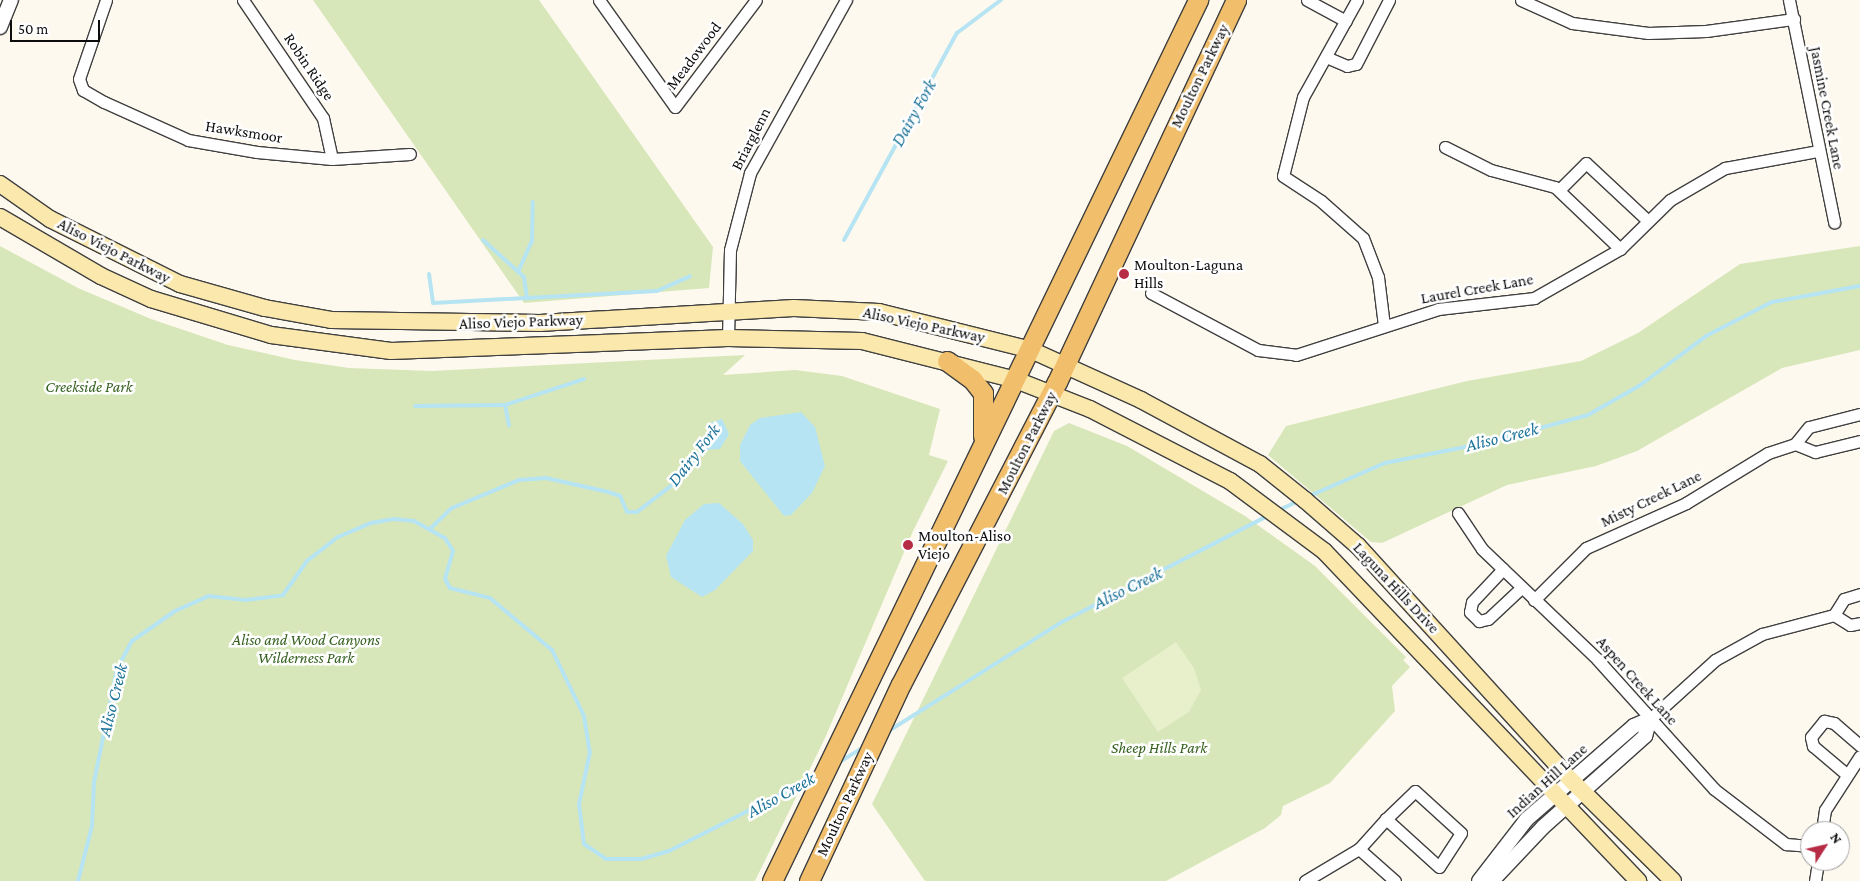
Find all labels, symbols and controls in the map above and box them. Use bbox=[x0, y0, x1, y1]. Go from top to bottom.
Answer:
scale bar bbox=[12, 10, 102, 42]
street label: Meadowood bbox=[662, 18, 726, 94]
text: 50 m bbox=[18, 21, 48, 37]
street label: Moulton Parkway bbox=[1167, 21, 1233, 131]
street label: Robin Ridge bbox=[280, 30, 338, 104]
street label: Jasmine Creek Lane bbox=[1806, 45, 1848, 171]
water label: Dairy Fork bbox=[887, 76, 941, 150]
street label: Briarglenn bbox=[727, 105, 775, 173]
street label: Hawksmoor bbox=[204, 116, 284, 148]
street label: Aliso Viejo Parkway bbox=[54, 214, 174, 288]
place label: Moulton-Laguna Hills bbox=[1134, 255, 1243, 293]
marker: Moulton-Laguna Hills bbox=[1118, 268, 1130, 280]
street label: Laurel Creek Lane bbox=[1419, 270, 1535, 308]
street label: Aliso Viejo Parkway bbox=[861, 303, 987, 347]
street label: Aliso Viejo Parkway bbox=[459, 310, 583, 334]
park label: Creekside Park bbox=[45, 377, 133, 397]
street label: Moulton Parkway bbox=[993, 388, 1061, 498]
water label: Aliso Creek bbox=[1463, 418, 1541, 456]
water label: Dairy Fork bbox=[663, 420, 725, 490]
street label: Misty Creek Lane bbox=[1597, 466, 1705, 532]
place label: Moulton-Aliso Viejo bbox=[918, 526, 1011, 564]
street label: Laguna Hills Drive bbox=[1349, 538, 1443, 638]
marker: Moulton-Aliso Viejo bbox=[902, 539, 914, 551]
water label: Aliso Creek bbox=[1090, 562, 1166, 614]
park label: Aliso and Wood Canyons Wilderness Park bbox=[232, 630, 380, 668]
street label: Aspen Creek Lane bbox=[1592, 633, 1682, 729]
water label: Aliso Creek bbox=[94, 661, 132, 739]
park label: Sheep Hills Park bbox=[1111, 738, 1207, 758]
street label: Indian Hill Lane bbox=[1503, 740, 1591, 822]
street label: Moulton Parkway bbox=[812, 749, 878, 859]
water label: Aliso Creek bbox=[743, 768, 819, 822]
north arrow bbox=[1800, 821, 1850, 871]
text: N bbox=[1827, 829, 1846, 846]

